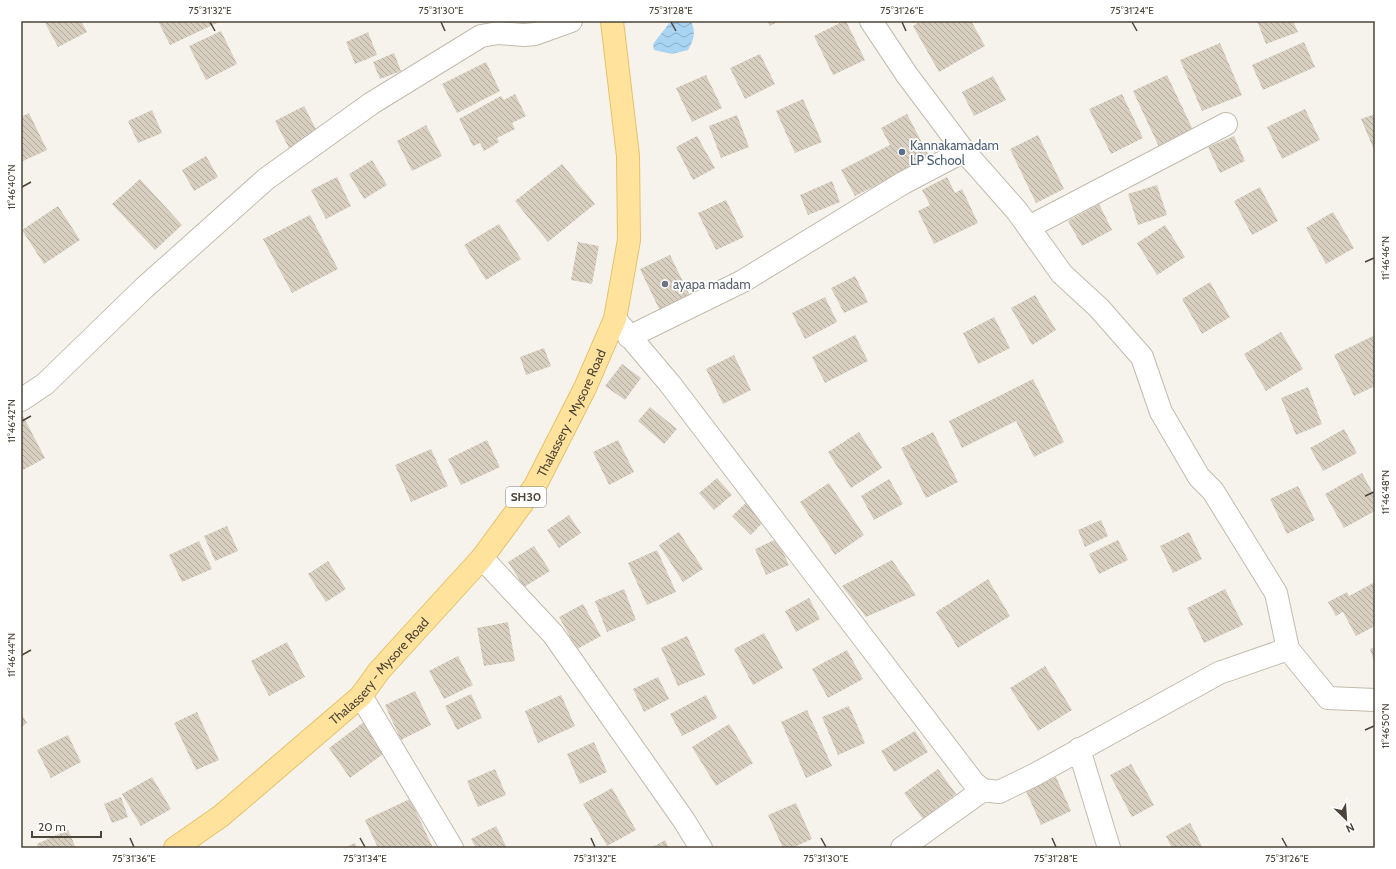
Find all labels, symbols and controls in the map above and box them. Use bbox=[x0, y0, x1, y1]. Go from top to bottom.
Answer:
text: 75°31'32"E bbox=[188, 4, 232, 17]
text: 75°31'30"E bbox=[419, 4, 464, 17]
text: 75°31'28"E bbox=[649, 4, 693, 17]
text: 75°31'26"E bbox=[880, 4, 924, 17]
text: 75°31'24"E bbox=[1110, 4, 1154, 17]
place label: Kannakamadam LP School bbox=[910, 137, 999, 168]
marker: Kannakamadam LP School bbox=[897, 147, 907, 157]
text: 11°46'40"N bbox=[5, 164, 18, 210]
text: 11°46'46"N bbox=[1379, 236, 1392, 280]
place label: ayapa madam bbox=[673, 276, 751, 292]
marker: ayapa madam bbox=[660, 279, 670, 289]
street label: Thalassery - Mysore Road bbox=[533, 347, 609, 479]
text: 11°46'42"N bbox=[5, 399, 18, 443]
text: 11°46'48"N bbox=[1379, 470, 1392, 514]
road number: SH30 bbox=[506, 487, 546, 507]
street label: Thalassery - Mysore Road bbox=[326, 614, 432, 728]
text: 11°46'44"N bbox=[5, 633, 18, 677]
text: 11°46'50"N bbox=[1379, 704, 1392, 749]
north arrow bbox=[1326, 799, 1366, 839]
scale bar bbox=[32, 813, 101, 839]
text: 20 m bbox=[38, 819, 66, 834]
text: N bbox=[1344, 820, 1357, 836]
text: 75°31'36"E bbox=[112, 852, 156, 865]
text: 75°31'34"E bbox=[343, 852, 387, 865]
text: 75°31'32"E bbox=[573, 852, 617, 865]
text: 75°31'30"E bbox=[804, 852, 849, 865]
text: 75°31'28"E bbox=[1034, 852, 1078, 865]
text: 75°31'26"E bbox=[1265, 852, 1309, 865]

